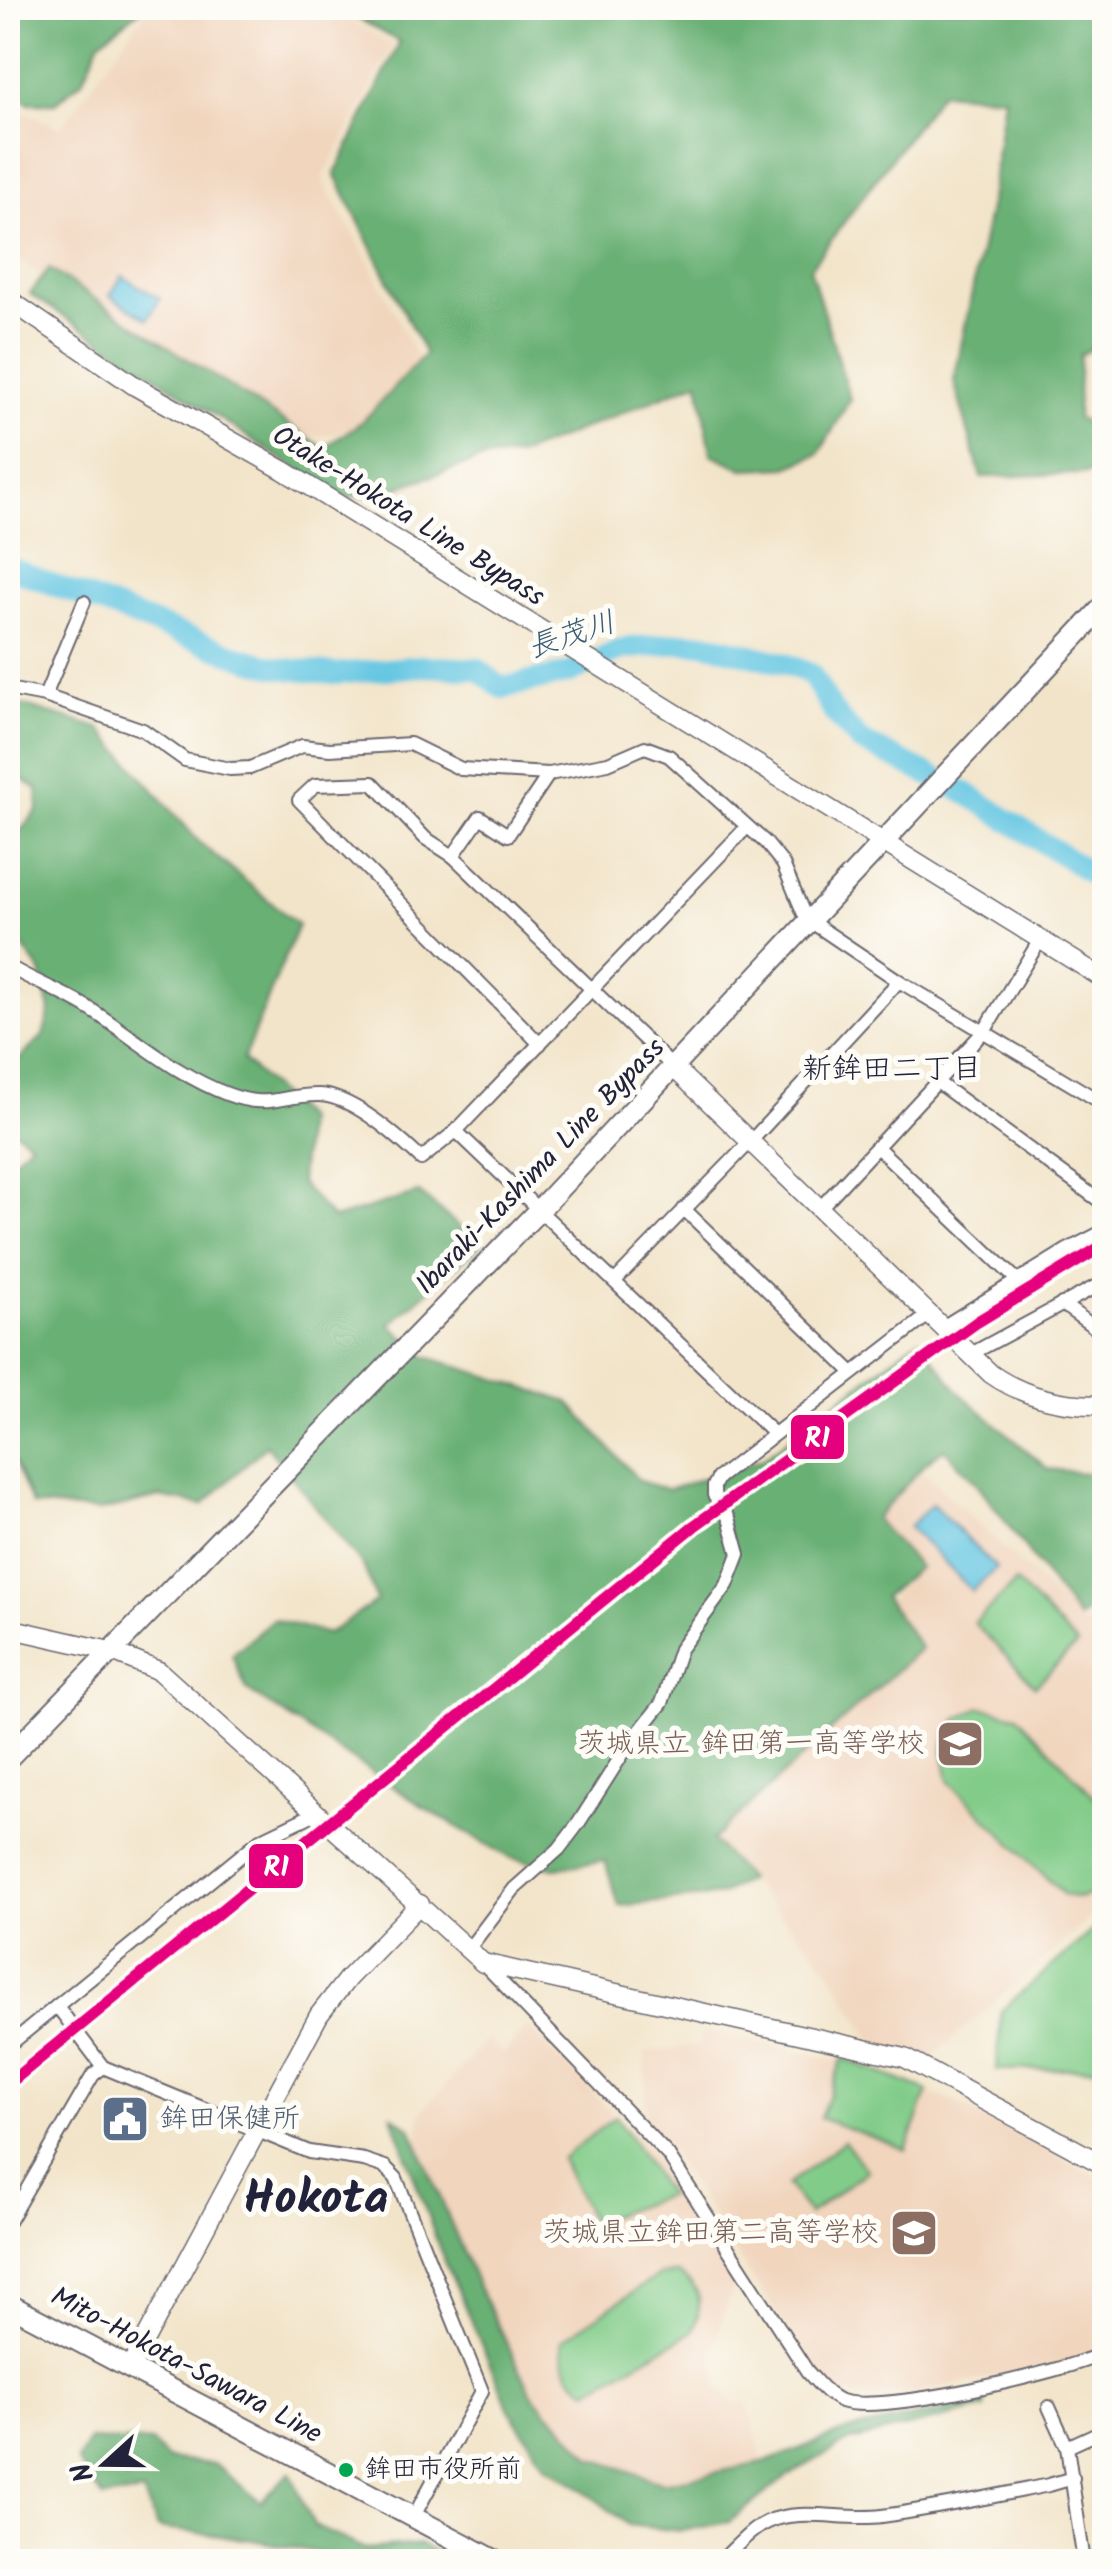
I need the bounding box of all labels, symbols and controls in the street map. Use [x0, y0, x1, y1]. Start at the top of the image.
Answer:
street label: Otake-Hokota Line Bypass [263, 415, 553, 619]
water label: 長茂川 [522, 599, 622, 673]
street label: Ibaraki-Kashima Line Bypass [405, 1028, 677, 1306]
district label: 新鉾田二丁目 [802, 1046, 982, 1094]
line badge: R1 [789, 1413, 846, 1461]
text: R1 [804, 1417, 830, 1462]
school or university icon: 茨城県立 鉾田第一高等学校 [934, 1718, 986, 1770]
place label: 茨城県立 鉾田第一高等学校 [578, 1722, 925, 1767]
line badge: R1 [247, 1842, 305, 1890]
text: R1 [263, 1846, 289, 1891]
public building icon: 鉾田保健所 [99, 2093, 151, 2145]
place label: 鉾田保健所 [160, 2097, 300, 2142]
district label: Hokota [244, 2162, 388, 2238]
school or university icon: 茨城県立鉾田第二高等学校 [888, 2207, 940, 2259]
place label: 茨城県立鉾田第二高等学校 [543, 2211, 879, 2256]
street label: Mito-Hokota-Sawara Line [42, 2275, 330, 2457]
north arrow [55, 2414, 155, 2514]
place label: 鉾田市役所前 [365, 2449, 521, 2491]
text: N [60, 2455, 108, 2488]
marker: 鉾田市役所前 [336, 2460, 356, 2480]

